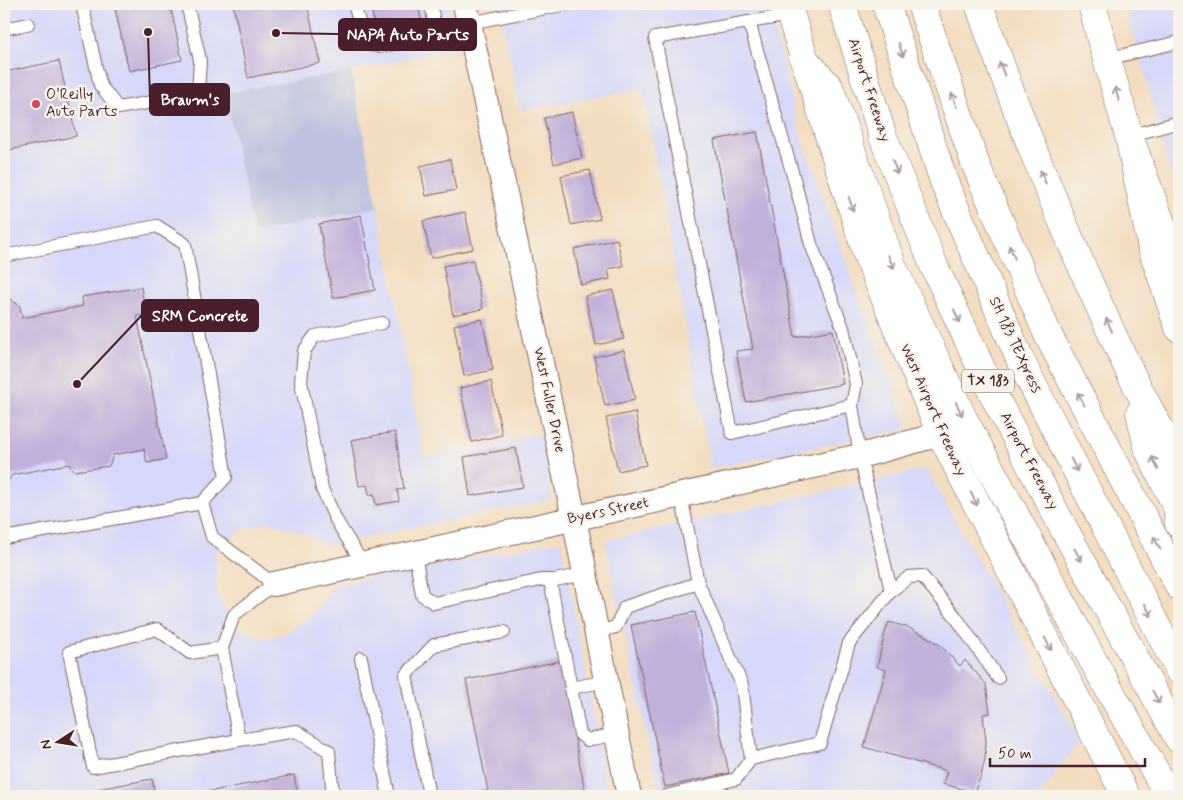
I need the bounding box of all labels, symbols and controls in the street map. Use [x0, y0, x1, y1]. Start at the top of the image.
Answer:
callout: NAPA Auto Parts [339, 19, 476, 50]
text: NAPA Auto Parts [347, 25, 469, 46]
street label: Airport Freeway [843, 36, 895, 145]
one-way arrow [896, 42, 906, 58]
one-way arrow [997, 62, 1006, 78]
callout: Braum's [150, 84, 229, 115]
place label: O'Reilly Auto Parts [46, 85, 118, 122]
one-way arrow [1111, 87, 1121, 103]
text: Braum's [161, 90, 220, 111]
one-way arrow [948, 93, 958, 109]
marker: O'Reilly Auto Parts [30, 98, 42, 110]
one-way arrow [891, 159, 900, 174]
one-way arrow [1038, 169, 1047, 185]
one-way arrow [847, 196, 856, 212]
one-way arrow [1007, 245, 1017, 260]
one-way arrow [887, 254, 896, 269]
street label: SH 183 TEXpress [984, 294, 1046, 397]
callout: SRM Concrete [142, 300, 258, 331]
text: SRM Concrete [152, 306, 248, 327]
one-way arrow [953, 309, 963, 324]
one-way arrow [1103, 318, 1113, 333]
street label: West Airport Freeway [895, 341, 971, 480]
street label: West Fuller Drive [528, 345, 570, 455]
road number: TX 183 [962, 370, 1014, 392]
one-way arrow [1076, 392, 1085, 407]
one-way arrow [955, 401, 964, 416]
street label: Airport Freeway [995, 409, 1063, 514]
one-way arrow [1150, 456, 1159, 471]
one-way arrow [1070, 457, 1079, 472]
one-way arrow [969, 492, 979, 507]
street label: Byers Street [566, 493, 651, 529]
one-way arrow [1152, 535, 1162, 550]
one-way arrow [1074, 547, 1084, 562]
one-way arrow [1143, 602, 1153, 617]
one-way arrow [1044, 636, 1053, 651]
one-way arrow [1152, 690, 1162, 704]
north arrow [32, 718, 82, 768]
scale bar [990, 735, 1146, 767]
text: N [36, 738, 56, 751]
text: 50 m [998, 744, 1032, 764]

